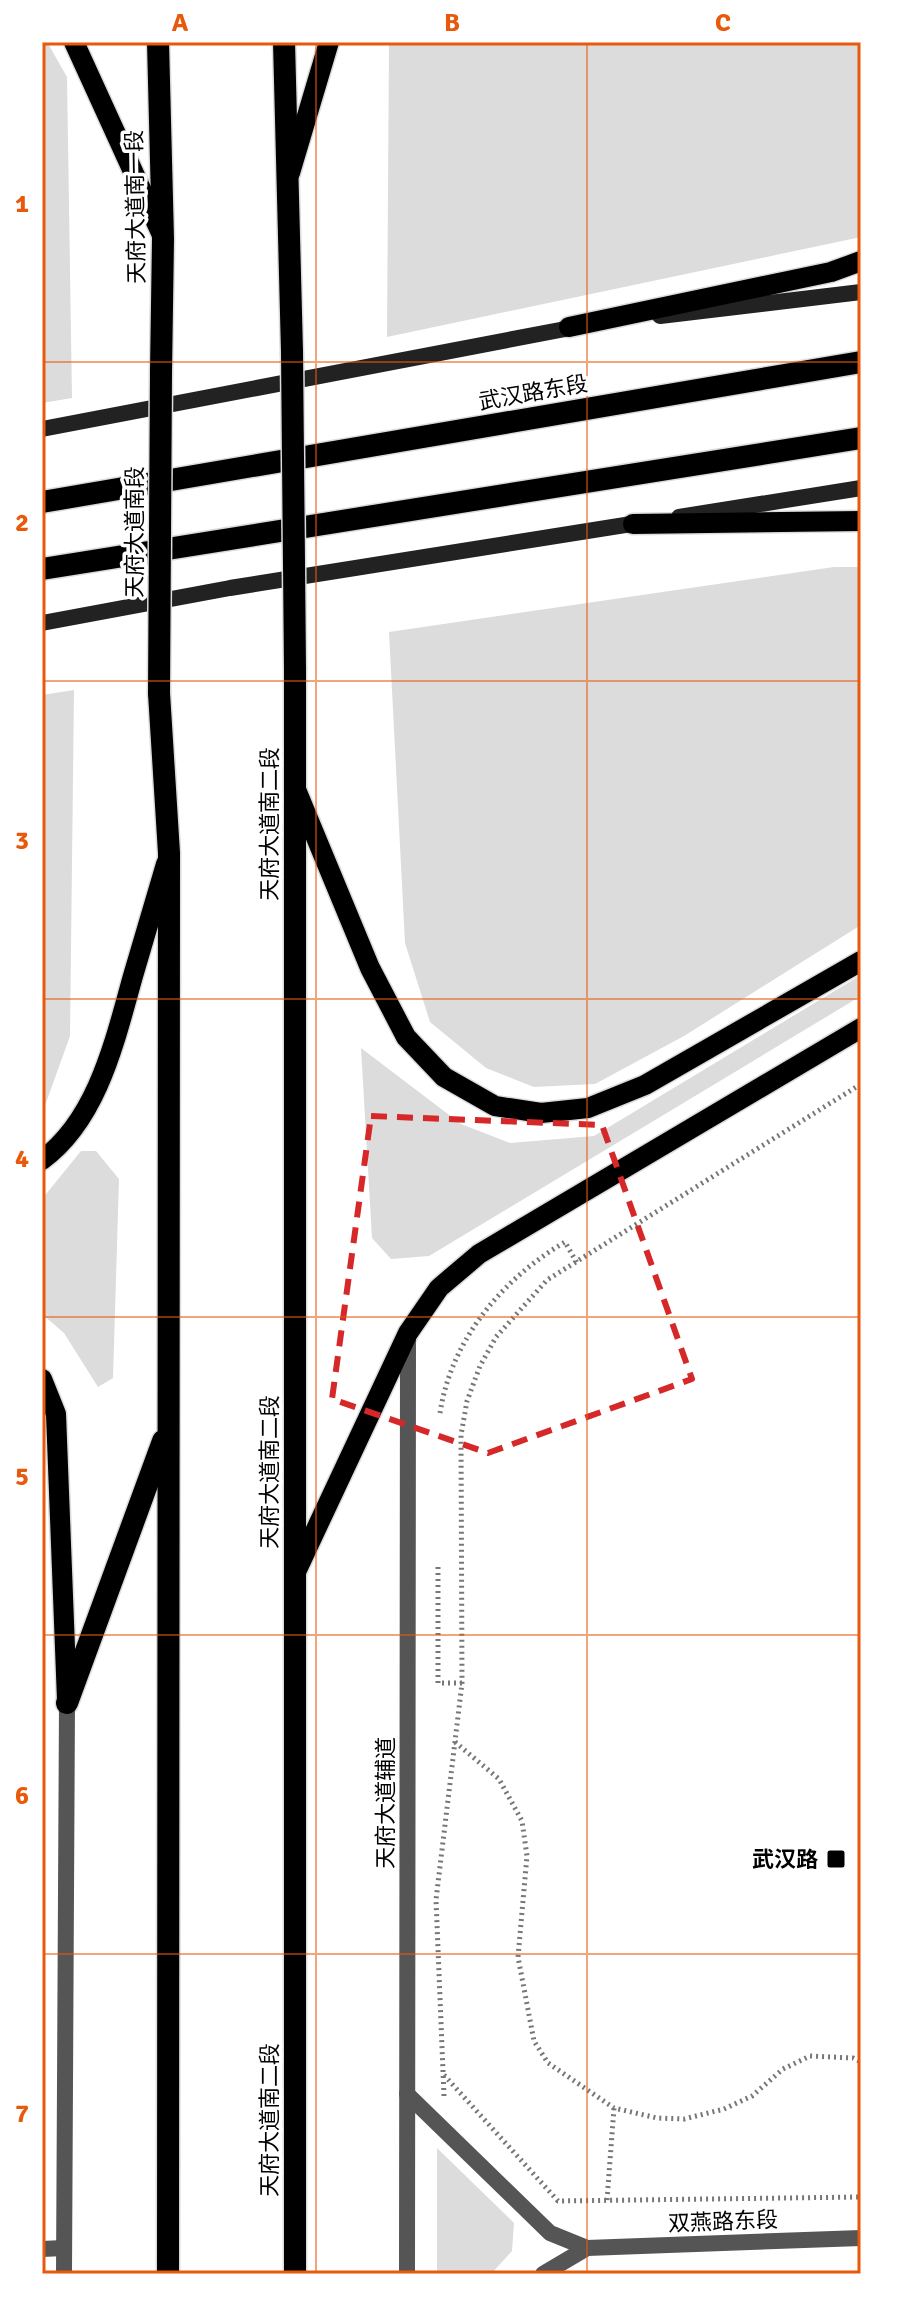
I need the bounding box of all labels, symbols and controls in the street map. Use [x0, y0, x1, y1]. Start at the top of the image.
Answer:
text: A [172, 7, 189, 39]
text: B [444, 7, 460, 39]
text: C [715, 7, 731, 39]
street label: 天府大道南一段 [121, 130, 150, 284]
text: 1 [15, 188, 29, 220]
street label: 武汉路东段 [477, 370, 590, 415]
street label: 天府大道南段 [121, 466, 148, 598]
text: 2 [15, 507, 29, 539]
street label: 天府大道南二段 [256, 747, 283, 901]
text: 3 [15, 825, 29, 857]
text: 4 [15, 1143, 29, 1175]
street label: 天府大道南二段 [256, 1395, 283, 1549]
text: 5 [15, 1461, 29, 1493]
street label: 天府大道辅道 [372, 1737, 399, 1869]
text: 6 [15, 1780, 29, 1812]
place label: 武汉路 [752, 1846, 818, 1873]
marker: 武汉路 [825, 1848, 847, 1870]
street label: 天府大道南二段 [256, 2043, 283, 2197]
text: 7 [15, 2098, 29, 2130]
street label: 双燕路东段 [668, 2206, 778, 2237]

